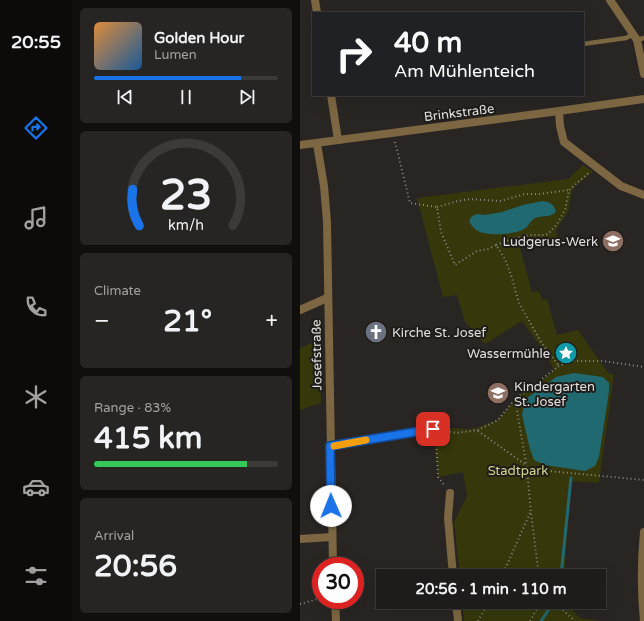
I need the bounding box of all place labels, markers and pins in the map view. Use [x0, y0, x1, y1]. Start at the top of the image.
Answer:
school or university icon: Ludgerus-Werk [600, 228, 626, 254]
place label: Ludgerus-Werk [502, 234, 598, 250]
church icon: Kirche St. Josef [363, 319, 389, 345]
place label: Kirche St. Josef [392, 325, 486, 341]
place icon: Wassermühle [553, 340, 579, 366]
place label: Wassermühle [467, 346, 550, 362]
place label: Kindergarten St. Josef [514, 379, 595, 410]
school or university icon: Kindergarten St. Josef [485, 380, 511, 406]
pin [416, 412, 450, 446]

